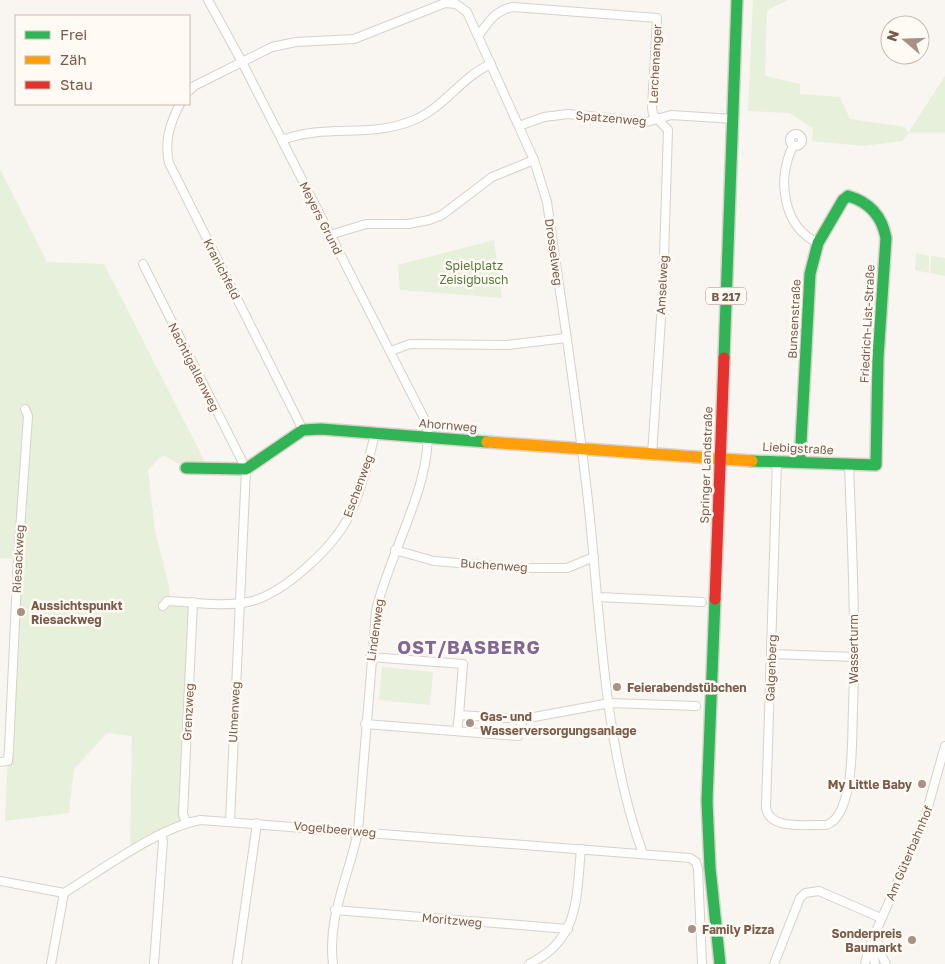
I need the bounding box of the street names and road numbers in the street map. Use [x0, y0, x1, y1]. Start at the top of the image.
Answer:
street label: Lerchenanger [645, 24, 665, 104]
street label: Spatzenweg [575, 107, 647, 129]
street label: Meyers Grund [296, 179, 346, 257]
street label: Drosselweg [542, 218, 566, 286]
street label: Kranichfeld [200, 236, 244, 302]
street label: Amselweg [653, 255, 671, 315]
street label: Friedrich-List-Straße [856, 264, 878, 384]
street label: Bunsenstraße [784, 279, 804, 359]
road number: B 217 [706, 288, 746, 304]
street label: Nachtigallenweg [165, 320, 223, 414]
street label: Springer Landstraße [696, 406, 716, 524]
street label: Ahornweg [418, 415, 478, 435]
street label: Liebigstraße [762, 439, 834, 457]
street label: Eschenweg [340, 453, 376, 519]
street label: Riesackweg [9, 524, 27, 594]
street label: Buchenweg [460, 555, 528, 575]
street label: Lindenweg [363, 598, 387, 662]
street label: Wasserturm [846, 614, 861, 684]
street label: Galgenberg [762, 634, 780, 702]
street label: Ulmenweg [225, 681, 243, 743]
street label: Grenzweg [179, 683, 197, 741]
street label: Am Güterbahnhof [882, 803, 936, 903]
street label: Vogelbeerweg [293, 818, 377, 840]
street label: Moritzweg [421, 910, 483, 930]

